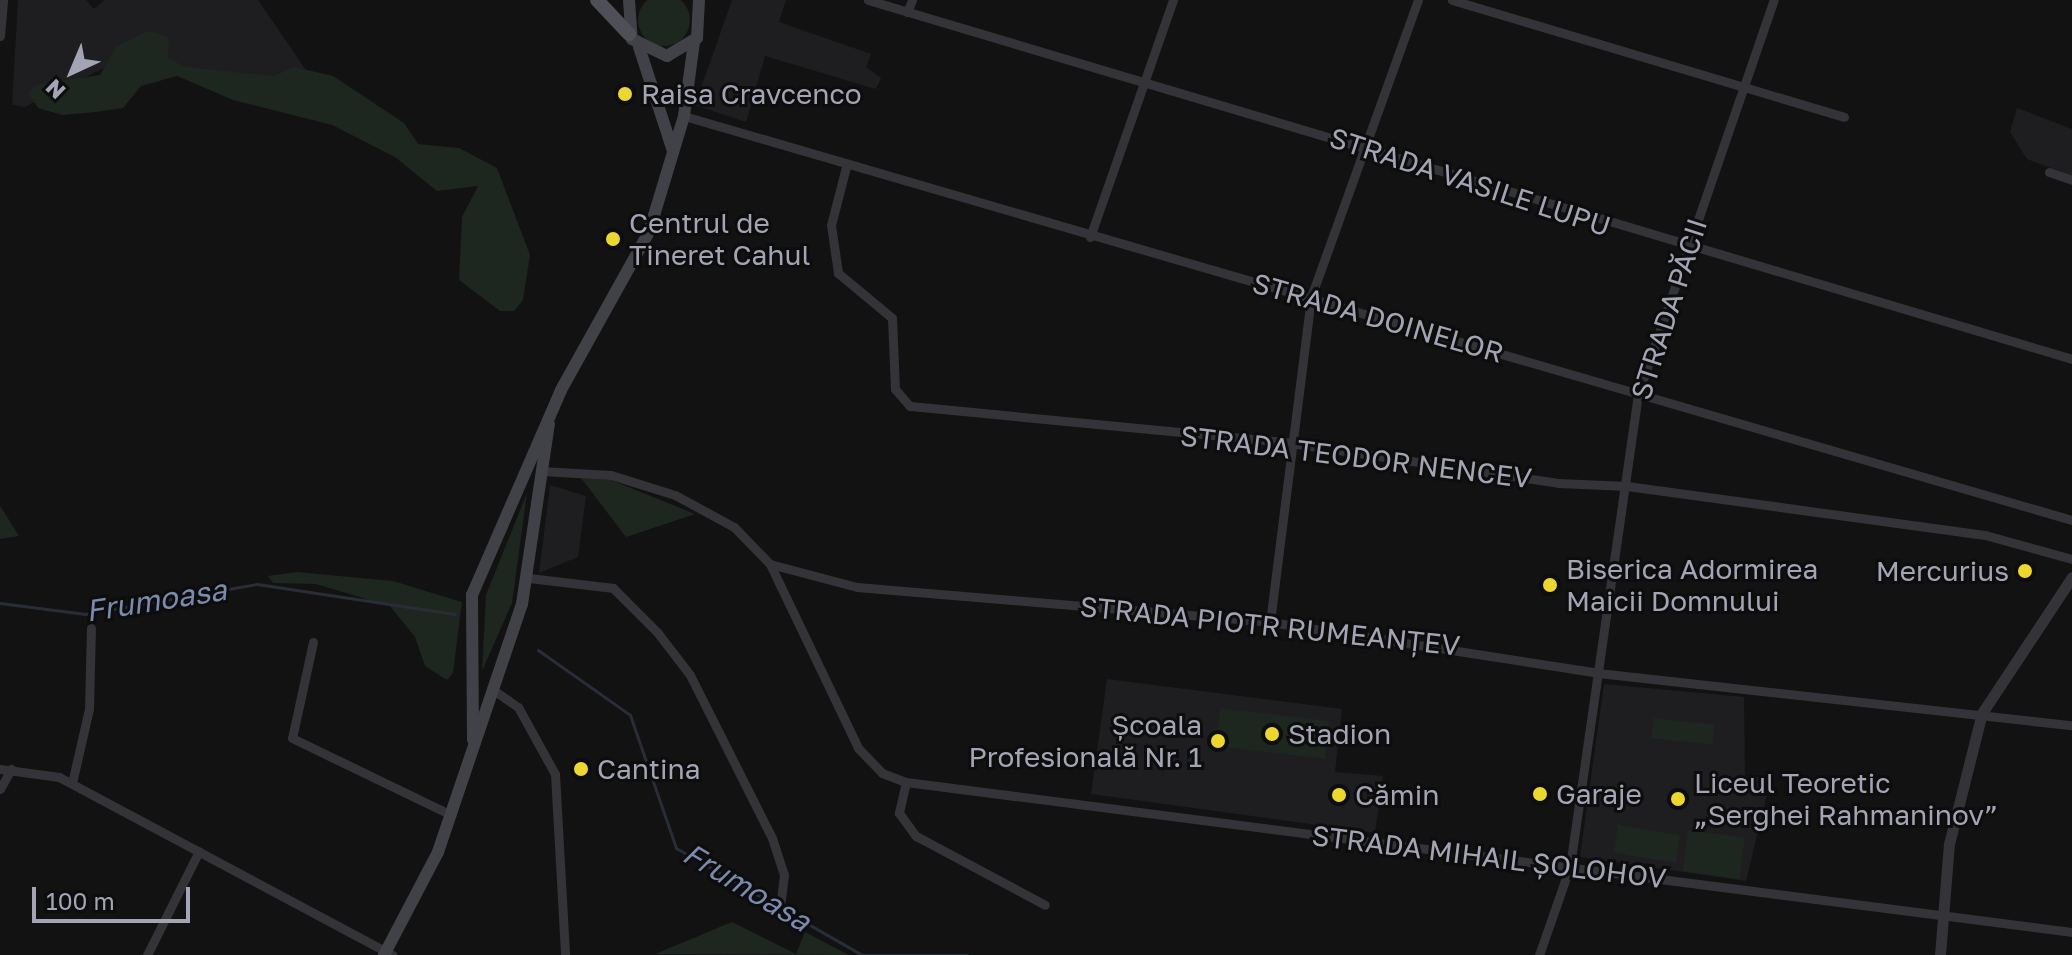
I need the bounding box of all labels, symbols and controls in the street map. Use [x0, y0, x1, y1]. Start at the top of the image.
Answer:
north arrow [32, 32, 112, 112]
text: N [40, 74, 70, 105]
place label: Raisa Cravcenco [641, 77, 862, 111]
marker: Raisa Cravcenco [616, 85, 634, 103]
street label: STRADA VASILE LUPU [1325, 121, 1615, 243]
place label: Centrul de Tineret Cahul [629, 206, 810, 272]
street label: STRADA PĂCII [1624, 214, 1714, 404]
marker: Centrul de Tineret Cahul [604, 230, 622, 248]
street label: STRADA DOINELOR [1249, 266, 1507, 370]
street label: STRADA TEODOR NENCEV [1178, 419, 1534, 495]
place label: Biserica Adormirea Maicii Domnului [1566, 552, 1818, 618]
place label: Mercurius [1876, 554, 2009, 588]
marker: Mercurius [2016, 562, 2034, 580]
water label: Frumoasa [83, 571, 229, 629]
marker: Biserica Adormirea Maicii Domnului [1541, 576, 1559, 594]
street label: STRADA PIOTR RUMEANȚEV [1078, 589, 1462, 663]
place label: Școala Profesională Nr. 1 [969, 708, 1202, 774]
place label: Stadion [1288, 717, 1391, 751]
marker: Stadion [1263, 725, 1281, 743]
marker: Școala Profesională Nr. 1 [1209, 732, 1227, 750]
place label: Cantina [597, 752, 701, 786]
marker: Cantina [572, 760, 590, 778]
place label: Liceul Teoretic „Serghei Rahmaninov” [1694, 766, 1998, 832]
place label: Garaje [1556, 777, 1642, 811]
place label: Cămin [1355, 778, 1439, 812]
marker: Garaje [1531, 785, 1549, 803]
marker: Cămin [1330, 786, 1348, 804]
marker: Liceul Teoretic „Serghei Rahmaninov” [1669, 790, 1687, 808]
street label: STRADA MIHAIL ȘOLOHOV [1310, 819, 1668, 895]
water label: Frumoasa [677, 835, 817, 939]
scale bar [36, 871, 194, 921]
text: 100 m [46, 886, 115, 915]

